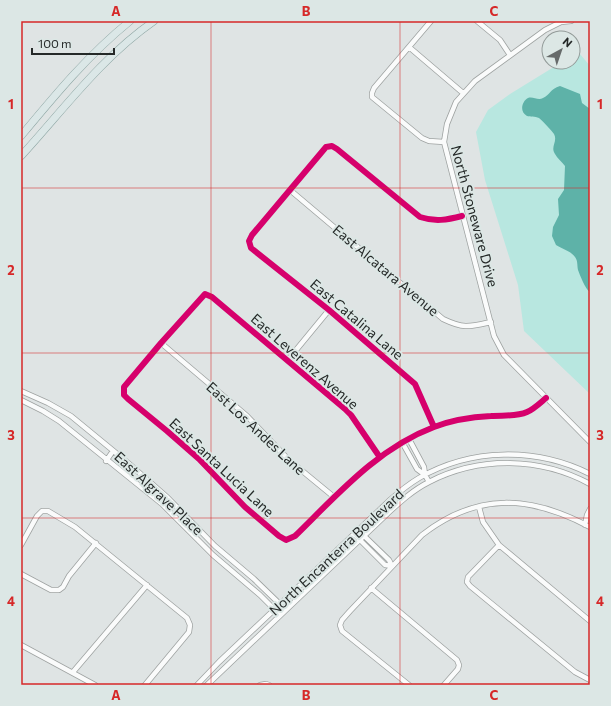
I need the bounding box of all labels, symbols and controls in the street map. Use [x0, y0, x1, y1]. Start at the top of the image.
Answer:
text: A [111, 3, 121, 19]
text: B [302, 3, 311, 19]
text: C [490, 3, 499, 19]
scale bar [32, 30, 114, 56]
north arrow [541, 30, 581, 70]
text: N [560, 34, 575, 50]
text: 100 m [38, 36, 72, 50]
text: 1 [8, 96, 14, 112]
text: 1 [597, 96, 603, 112]
street label: North Stoneware Drive [448, 143, 502, 289]
street label: East Alcatara Avenue [330, 221, 442, 319]
text: 2 [7, 262, 15, 278]
text: 2 [596, 262, 604, 278]
street label: East Catalina Lane [307, 275, 407, 363]
street label: East Leverenz Avenue [248, 310, 362, 412]
street label: East Los Andes Lane [203, 378, 309, 478]
street label: East Santa Lucia Lane [166, 414, 278, 520]
text: 3 [7, 427, 15, 443]
text: 3 [596, 427, 604, 443]
street label: East Algrave Place [111, 448, 207, 538]
street label: North Encanterra Boulevard [265, 485, 407, 619]
text: 4 [7, 593, 15, 609]
text: 4 [596, 593, 604, 609]
text: A [111, 687, 121, 703]
text: B [302, 687, 311, 703]
text: C [490, 687, 499, 703]

